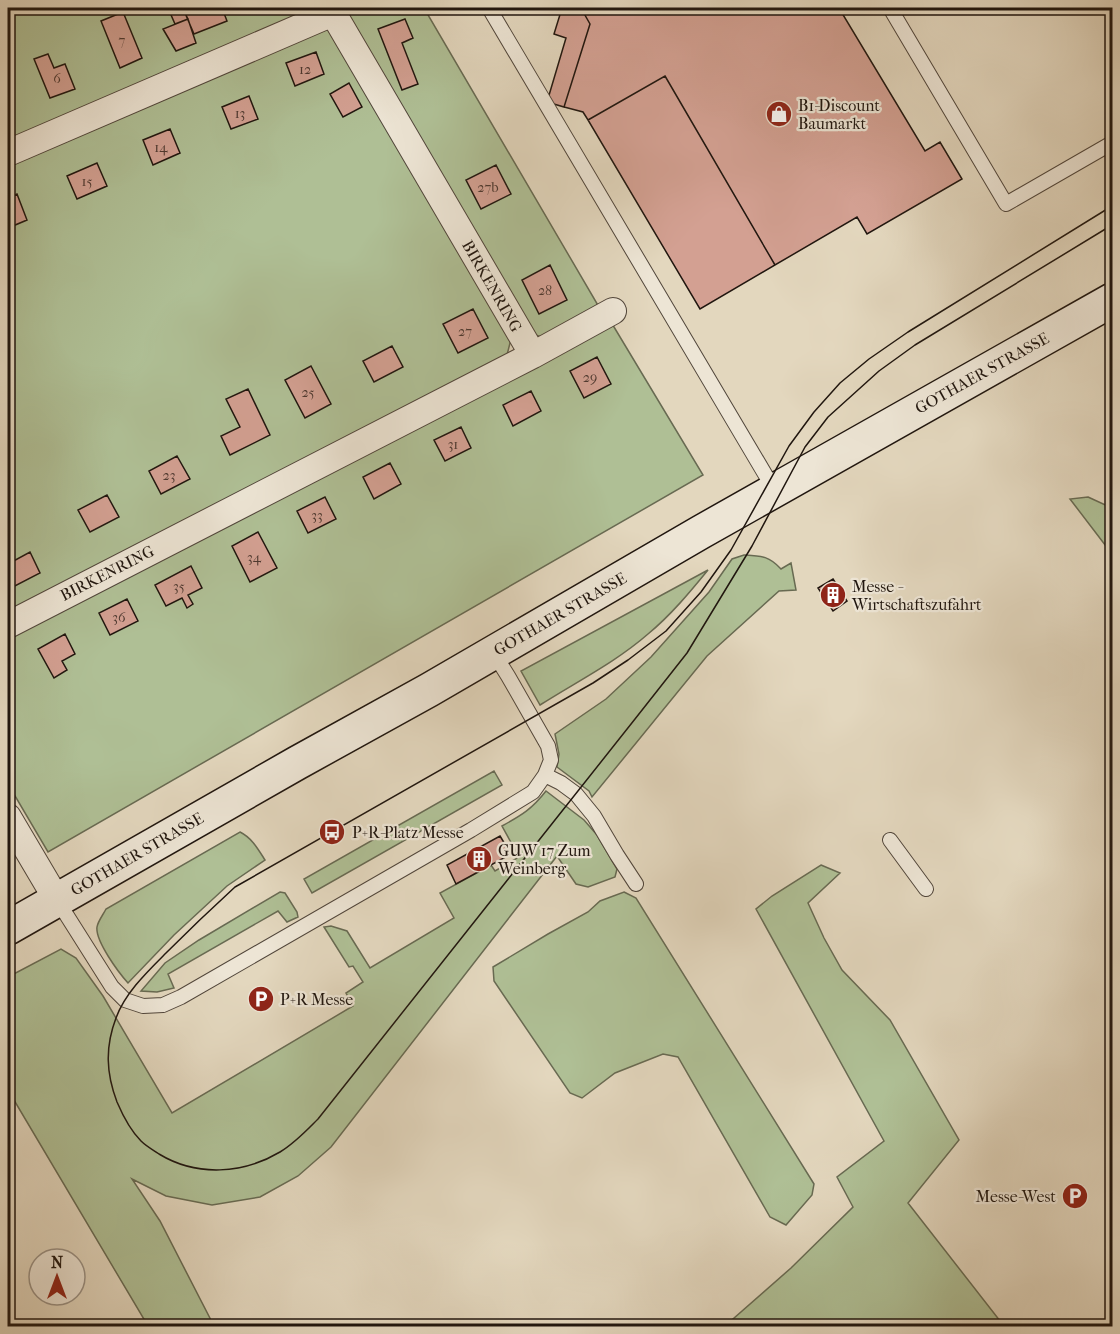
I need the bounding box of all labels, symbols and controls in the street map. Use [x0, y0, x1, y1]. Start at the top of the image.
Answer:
house number: 7 [119, 32, 126, 49]
house number: 12 [299, 61, 311, 78]
house number: 6 [53, 70, 61, 87]
place label: B1-Discount Baumarkt [798, 96, 880, 133]
shop icon: B1-Discount Baumarkt [764, 99, 794, 129]
house number: 13 [235, 105, 245, 122]
house number: 14 [154, 139, 168, 156]
house number: 15 [82, 173, 93, 190]
house number: 27b [477, 179, 499, 196]
street label: BIRKENRING [458, 237, 526, 335]
house number: 28 [538, 282, 552, 299]
house number: 27 [458, 323, 472, 340]
street label: GOTHAER STRASSE [912, 328, 1052, 418]
house number: 29 [583, 369, 597, 386]
house number: 25 [301, 384, 315, 401]
house number: 31 [448, 436, 458, 453]
house number: 23 [163, 467, 175, 484]
house number: 33 [311, 507, 323, 524]
street label: BIRKENRING [57, 541, 157, 605]
house number: 34 [247, 549, 262, 566]
street label: GOTHAER STRASSE [490, 568, 630, 660]
place label: Messe - Wirtschaftszufahrt [851, 577, 982, 614]
house number: 35 [173, 578, 185, 595]
building icon: Messe - Wirtschaftszufahrt [818, 580, 848, 610]
house number: 36 [112, 609, 126, 626]
street label: GOTHAER STRASSE [67, 808, 207, 900]
bus stop icon: P+R-Platz Messe [317, 817, 347, 847]
place label: P+R-Platz Messe [352, 823, 464, 842]
place label: GUW 17 Zum Weinberg [497, 841, 591, 878]
building icon: GUW 17 Zum Weinberg [464, 844, 494, 874]
parking icon: P+R Messe [246, 984, 276, 1014]
place label: P+R Messe [280, 990, 353, 1009]
parking icon: Messe-West [1060, 1181, 1090, 1211]
place label: Messe-West [976, 1187, 1056, 1206]
north arrow [27, 1247, 87, 1307]
text: N [51, 1253, 64, 1272]

